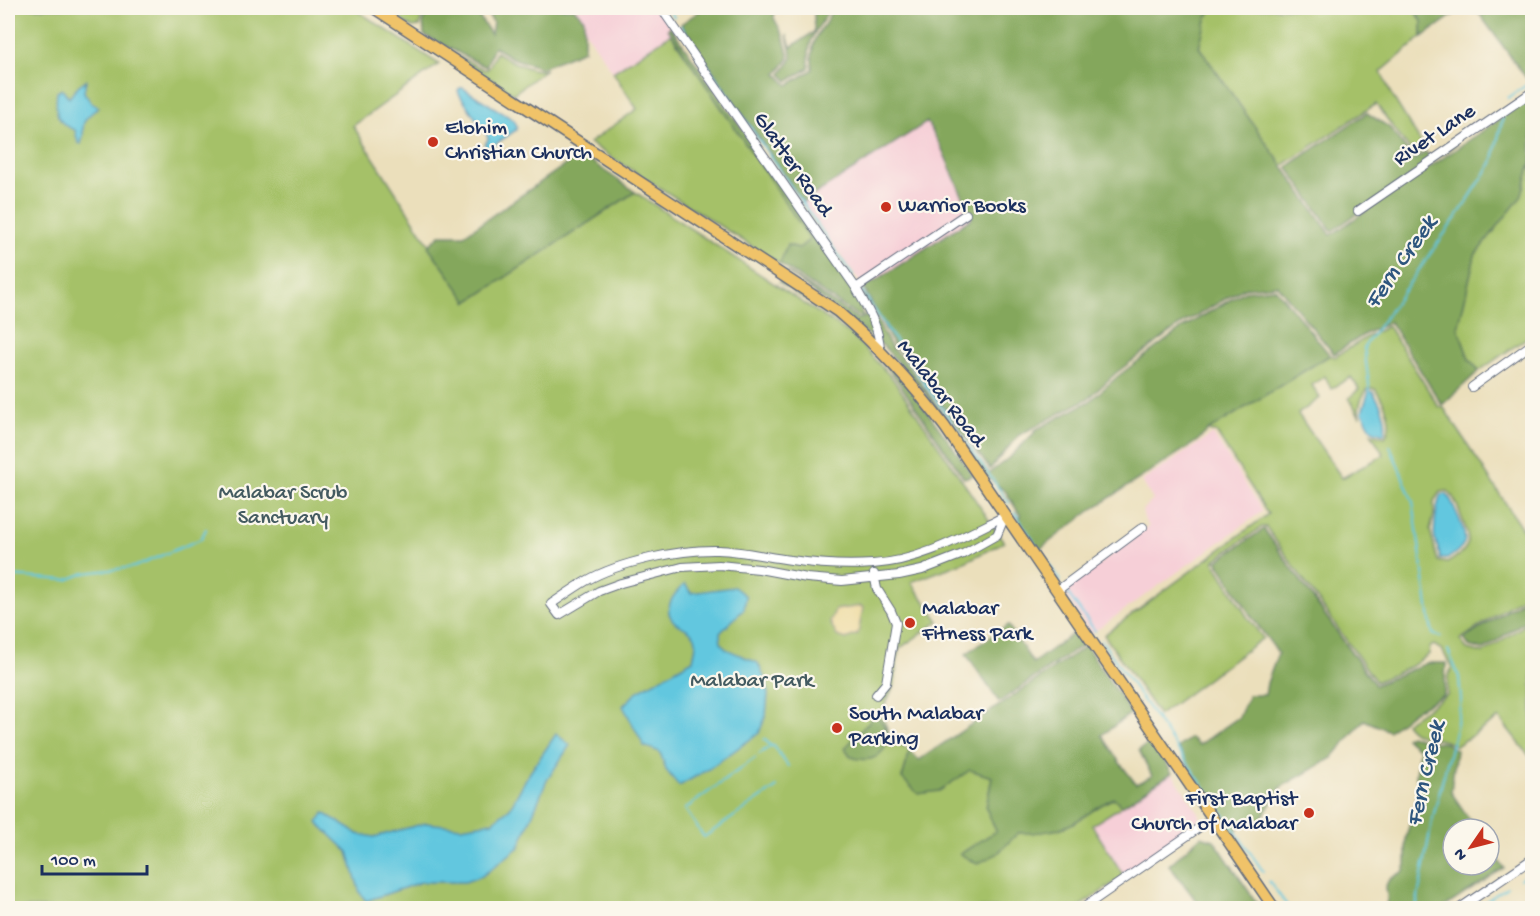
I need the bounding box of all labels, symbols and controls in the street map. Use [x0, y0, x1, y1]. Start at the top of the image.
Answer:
street label: Rivet Lane [1389, 99, 1482, 173]
street label: Glatter Road [747, 108, 839, 224]
place label: Elohim Christian Church [445, 116, 592, 167]
marker: Elohim Christian Church [426, 135, 440, 149]
place label: Warrior Books [898, 194, 1027, 220]
marker: Warrior Books [879, 200, 893, 214]
water label: Fern Creek [1359, 209, 1446, 315]
street label: Malabar Road [890, 335, 991, 455]
park label: Malabar Scrub Sanctuary [219, 481, 348, 532]
place label: Malabar Fitness Park [921, 597, 1034, 648]
marker: Malabar Fitness Park [903, 616, 917, 630]
park label: Malabar Park [690, 669, 816, 695]
place label: South Malabar Parking [848, 702, 985, 753]
water label: Fern Creek [1401, 716, 1454, 830]
marker: South Malabar Parking [830, 721, 844, 735]
place label: First Baptist Church of Malabar [1131, 787, 1299, 838]
marker: First Baptist Church of Malabar [1302, 806, 1316, 820]
north arrow [1441, 817, 1501, 877]
scale bar [42, 838, 147, 876]
text: N [1450, 843, 1472, 863]
text: 100 m [50, 851, 96, 872]

